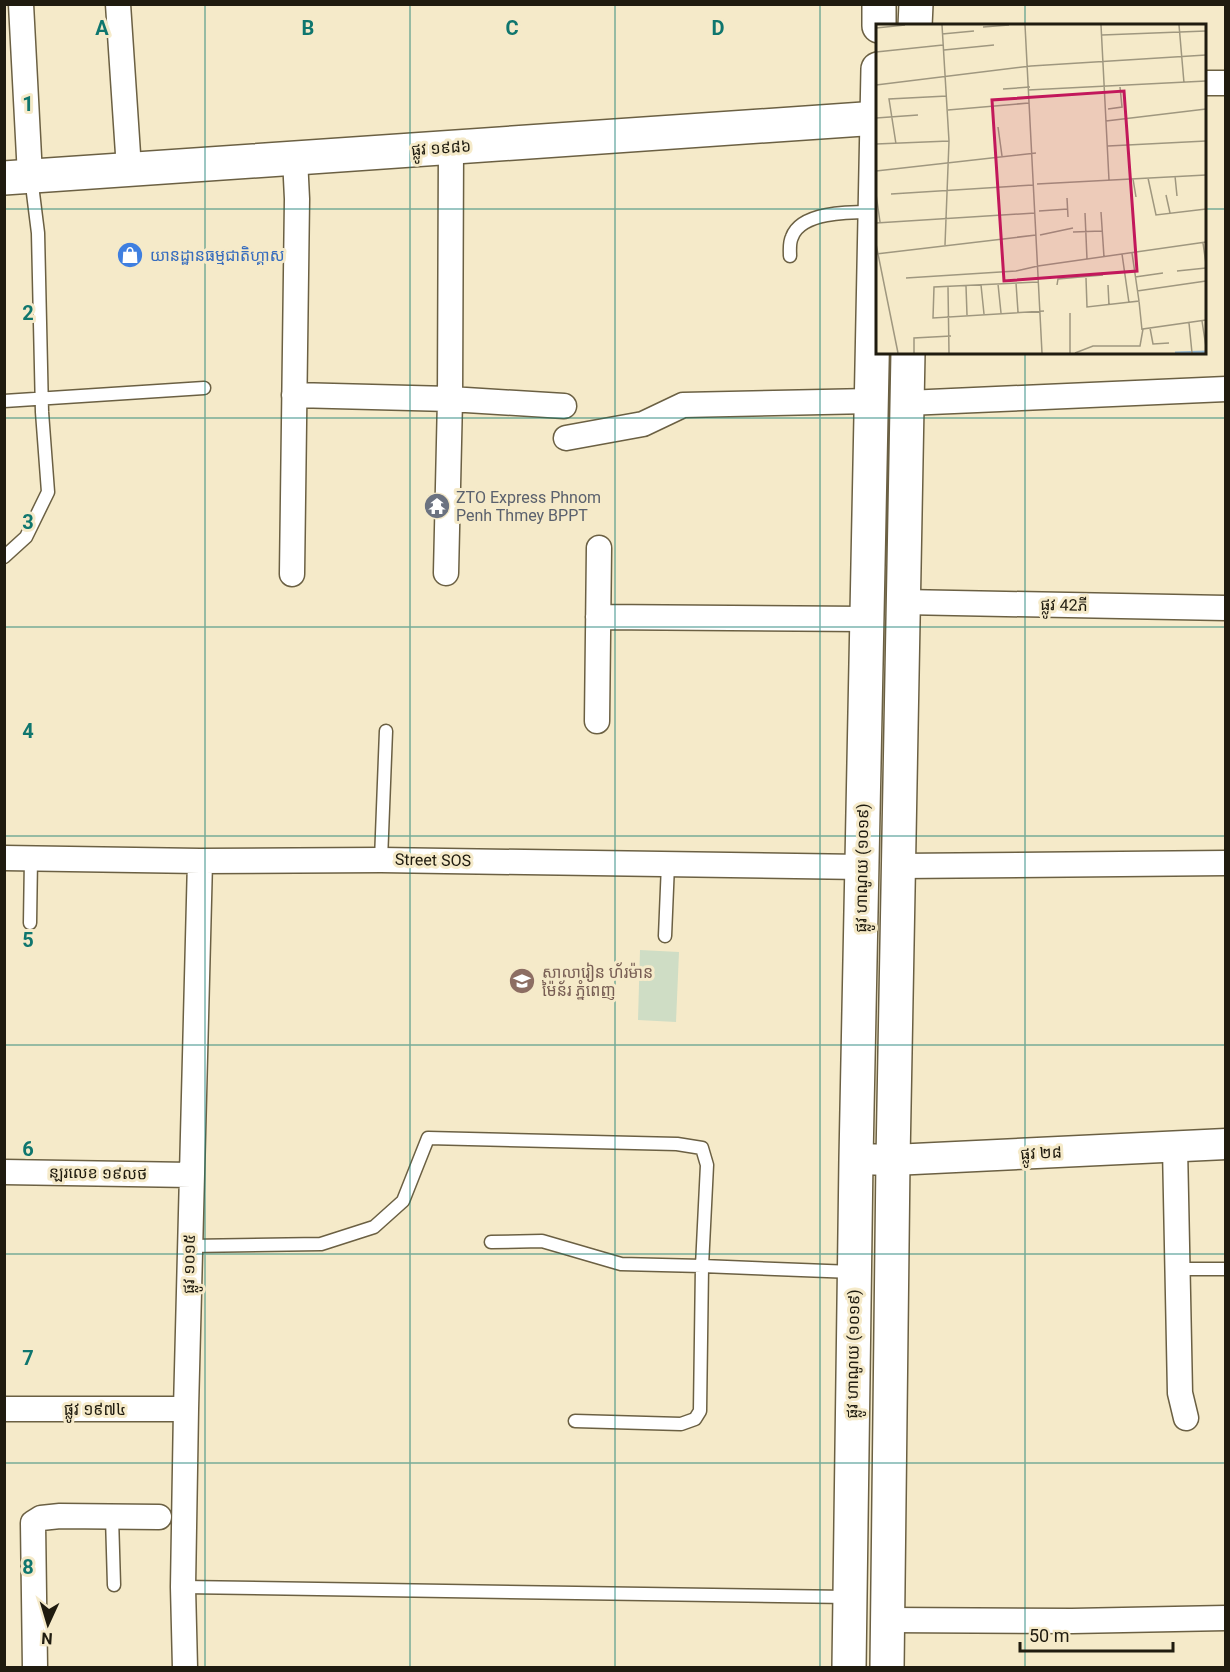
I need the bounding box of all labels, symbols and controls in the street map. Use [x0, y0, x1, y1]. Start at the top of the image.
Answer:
text: A [95, 16, 109, 40]
text: B [302, 16, 314, 40]
text: C [505, 16, 519, 40]
text: D [712, 16, 725, 40]
inset map [876, 24, 1206, 354]
text: 1 [22, 92, 34, 116]
street label: ផ្លូវ ១៩៨៦ [410, 136, 472, 164]
shop icon: យានដ្ឋានធម្មជាតិហ្គាស [115, 240, 145, 270]
place label: យានដ្ឋានធម្មជាតិហ្គាស [150, 246, 285, 265]
text: 2 [22, 301, 34, 325]
place label: ZTO Express Phnom Penh Thmey BPPT [456, 488, 601, 525]
temple icon: ZTO Express Phnom Penh Thmey BPPT [422, 491, 452, 521]
text: 3 [22, 510, 34, 534]
street label: ផ្លូវ 42ភី [1040, 595, 1088, 620]
text: 4 [22, 719, 34, 743]
street label: ផ្លូវ ហាណូយ (១០១៩) [851, 803, 877, 933]
street label: Street SOS [395, 850, 471, 870]
text: 5 [22, 928, 34, 952]
place label: សាលារៀន ហ័រម៉ាន ម៉ៃន័រ ភ្នំពេញ [542, 962, 653, 1000]
school or university icon: សាលារៀន ហ័រម៉ាន ម៉ៃន័រ ភ្នំពេញ [507, 966, 537, 996]
text: 6 [22, 1137, 34, 1161]
street label: ផ្លូវ ២៨ [1020, 1142, 1062, 1168]
street label: ន្ឡរលេខ ១៩លថ [49, 1163, 147, 1183]
street label: ផ្លូវ ១០១៥ [179, 1234, 204, 1294]
street label: ផ្លូវ ហាណូយ (១០១៩) [842, 1289, 868, 1419]
text: 7 [22, 1346, 34, 1370]
street label: ផ្លូវ ១៩៧៤ [64, 1400, 126, 1423]
text: 8 [22, 1555, 34, 1579]
north arrow [18, 1594, 78, 1654]
scale bar [1020, 1615, 1173, 1653]
text: 50 m [1029, 1625, 1069, 1646]
text: N [41, 1629, 53, 1648]

